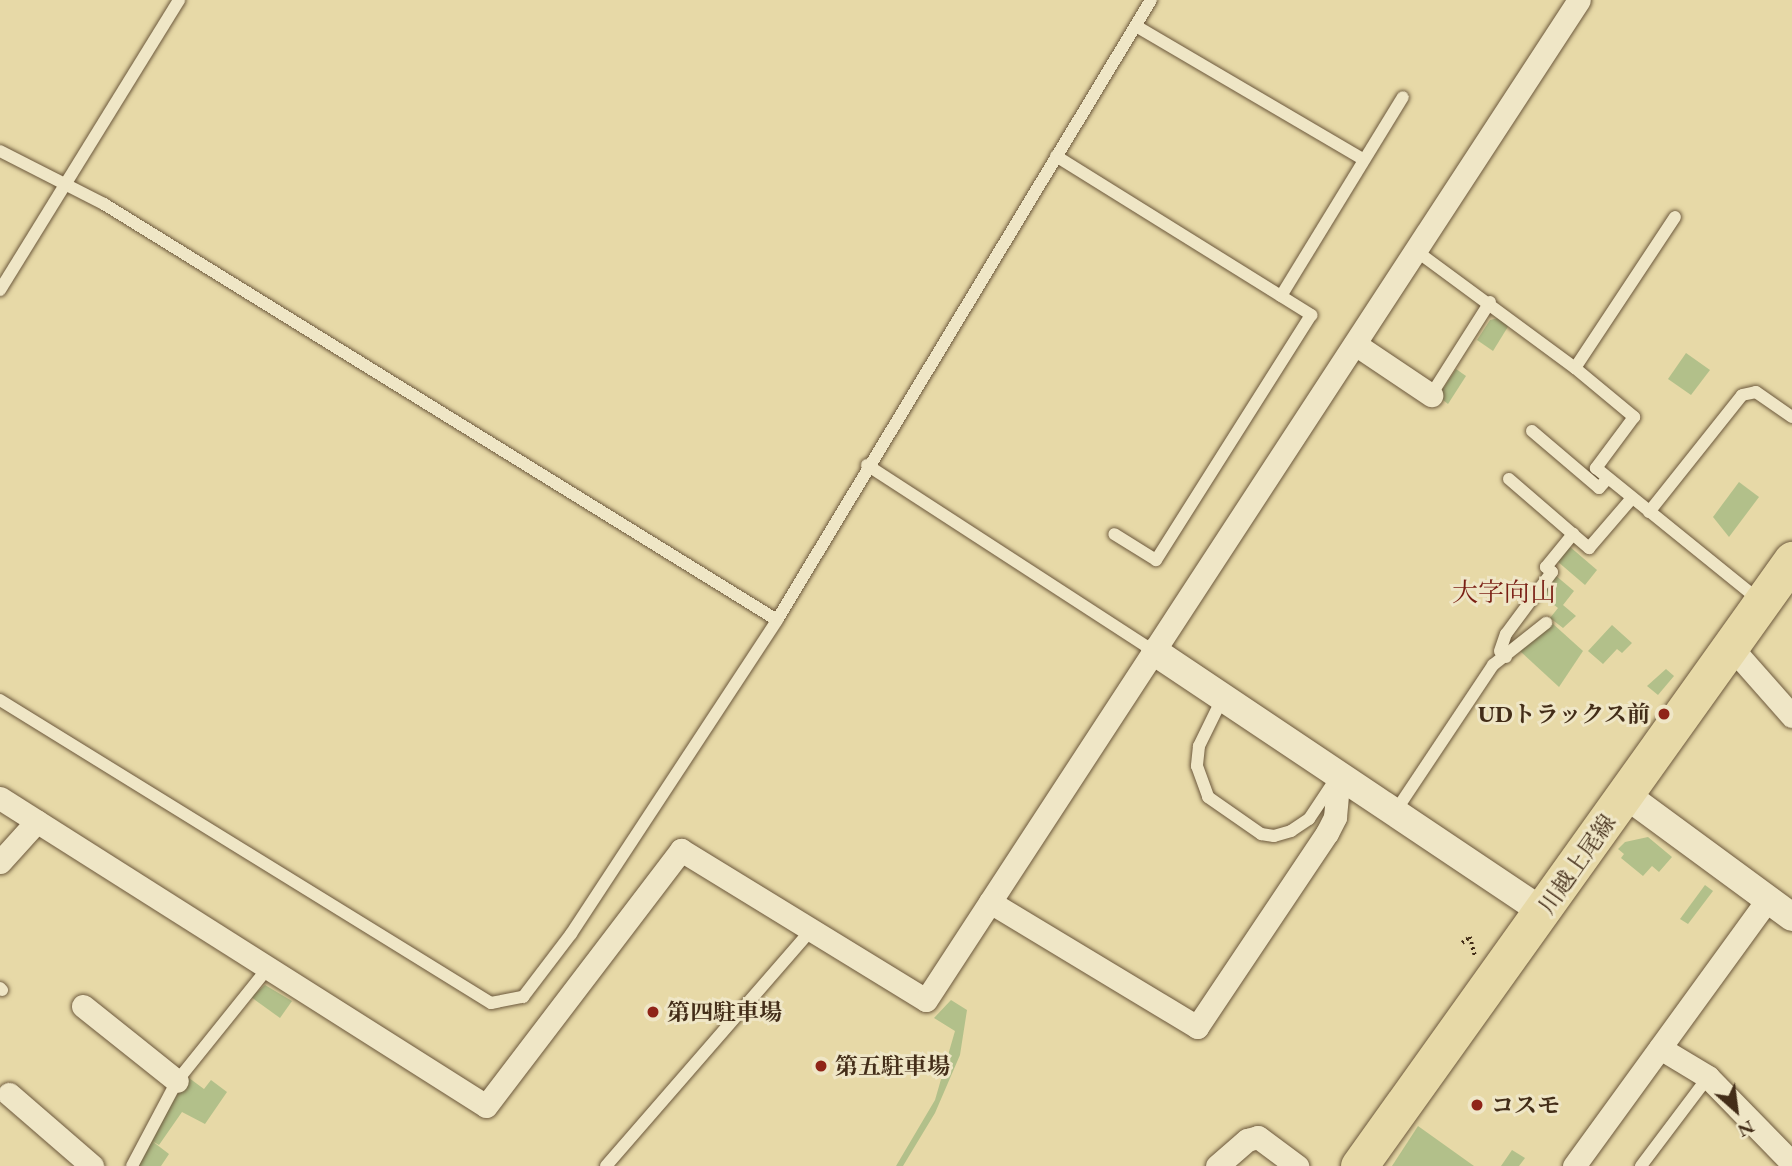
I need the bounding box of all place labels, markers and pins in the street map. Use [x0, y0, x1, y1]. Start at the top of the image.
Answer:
place label: UDトラックス前 [1477, 700, 1650, 728]
marker: UDトラックス前 [1656, 706, 1672, 722]
place label: 第四駐車場 [667, 998, 782, 1026]
marker: 第四駐車場 [645, 1004, 661, 1020]
place label: 第五駐車場 [835, 1052, 950, 1080]
marker: 第五駐車場 [813, 1058, 829, 1074]
place label: コスモ [1491, 1091, 1560, 1119]
marker: コスモ [1469, 1097, 1485, 1113]

